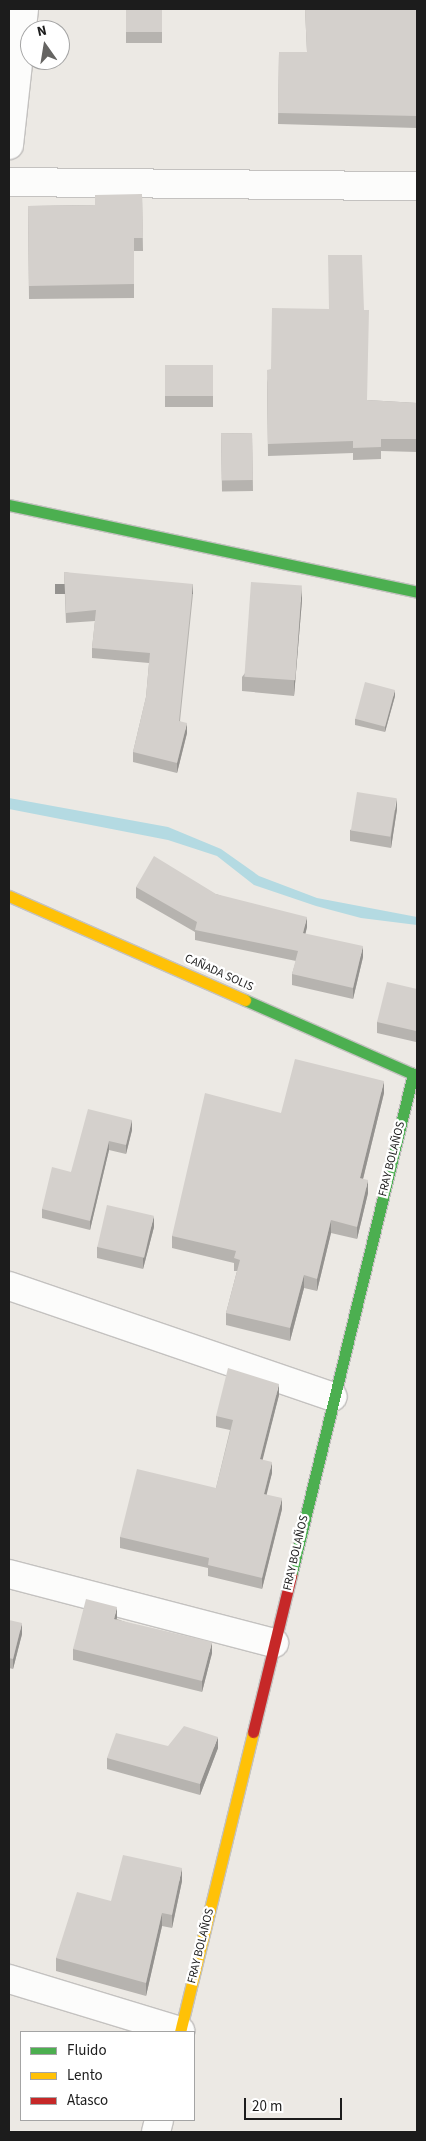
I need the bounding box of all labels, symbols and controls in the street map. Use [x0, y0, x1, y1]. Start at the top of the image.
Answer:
north arrow [20, 20, 70, 70]
text: N [35, 21, 49, 42]
street label: CAÑADA SOLIS [182, 951, 256, 995]
street label: FRAY BOLAÑOS [376, 1120, 408, 1198]
street label: FRAY BOLAÑOS [280, 1514, 312, 1592]
street label: FRAY BOLAÑOS [185, 1907, 217, 1985]
legend [20, 2031, 195, 2121]
text: Fluido [67, 2040, 107, 2061]
text: Lento [67, 2065, 103, 2086]
scale bar [246, 2088, 344, 2120]
text: Atasco [67, 2090, 108, 2111]
text: 20 m [252, 2096, 282, 2117]

